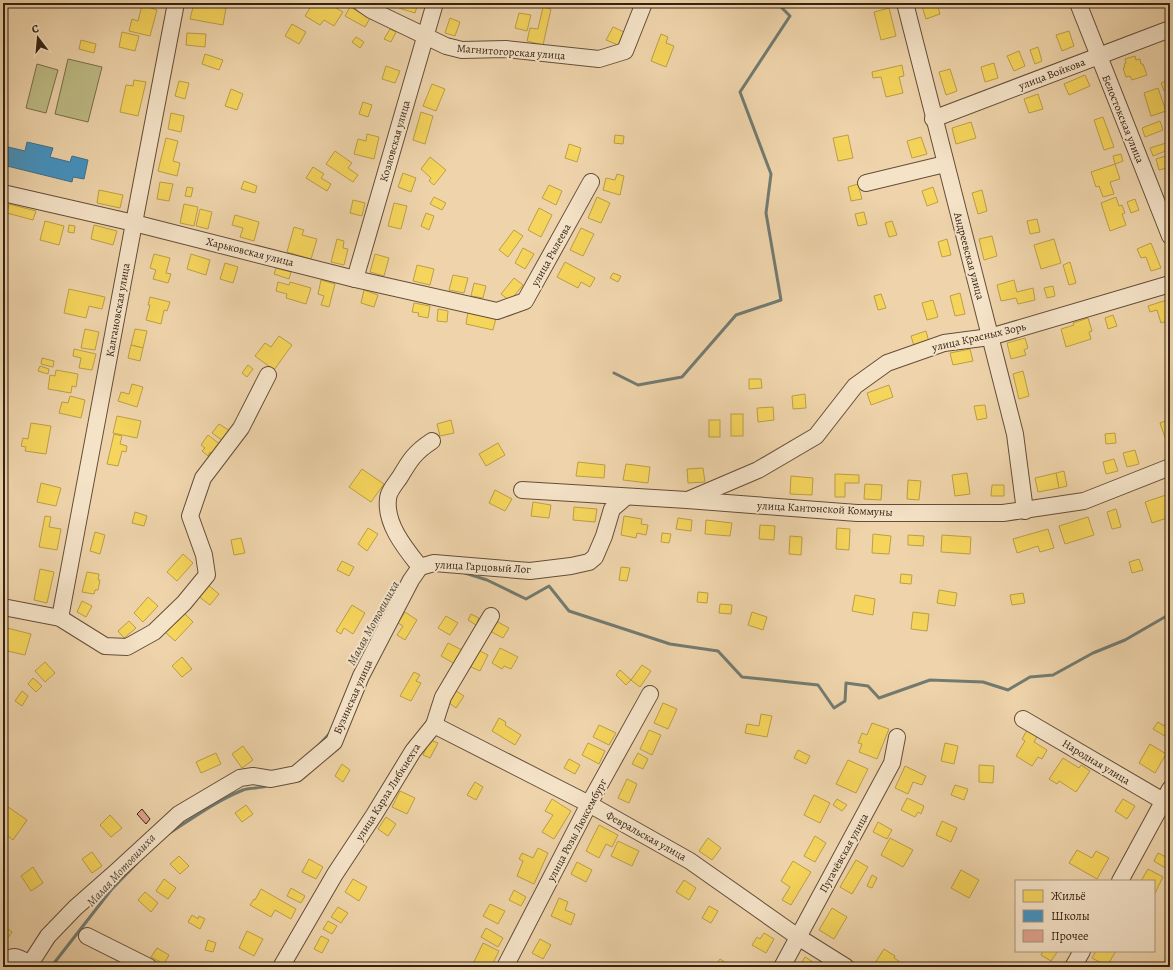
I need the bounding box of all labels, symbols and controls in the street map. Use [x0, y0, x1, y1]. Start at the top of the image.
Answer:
north arrow [18, 18, 58, 58]
text: С [30, 21, 41, 37]
street label: Магнитогорская улица [456, 41, 567, 63]
street label: улица Войкова [1016, 54, 1088, 94]
street label: Белостокская улица [1098, 73, 1148, 166]
street label: Козловская улица [376, 98, 414, 184]
street label: Андреевская улица [950, 210, 988, 302]
street label: улица Рылеева [527, 220, 575, 290]
street label: Харьковская улица [205, 234, 296, 270]
street label: Калгановская улица [102, 261, 134, 358]
street label: улица Красных Зорь [930, 319, 1028, 355]
street label: улица Кантонской Коммуны [756, 498, 893, 520]
street label: улица Гарцовый Лог [434, 557, 532, 577]
water label: Малая Мотовилиха [343, 578, 403, 668]
street label: Бузинская улица [330, 657, 376, 737]
street label: Народная улица [1059, 736, 1134, 789]
street label: улица Карла Либкнехта [351, 740, 425, 844]
street label: улица Розы Люксембург [543, 776, 611, 885]
street label: Февральская улица [603, 808, 690, 865]
street label: Пугачёвская улица [816, 810, 872, 895]
water label: Малая Мотовилиха [83, 830, 159, 910]
legend [1015, 880, 1155, 952]
text: Жильё [1051, 888, 1086, 904]
text: Школы [1051, 908, 1090, 924]
text: Прочее [1051, 928, 1089, 944]

